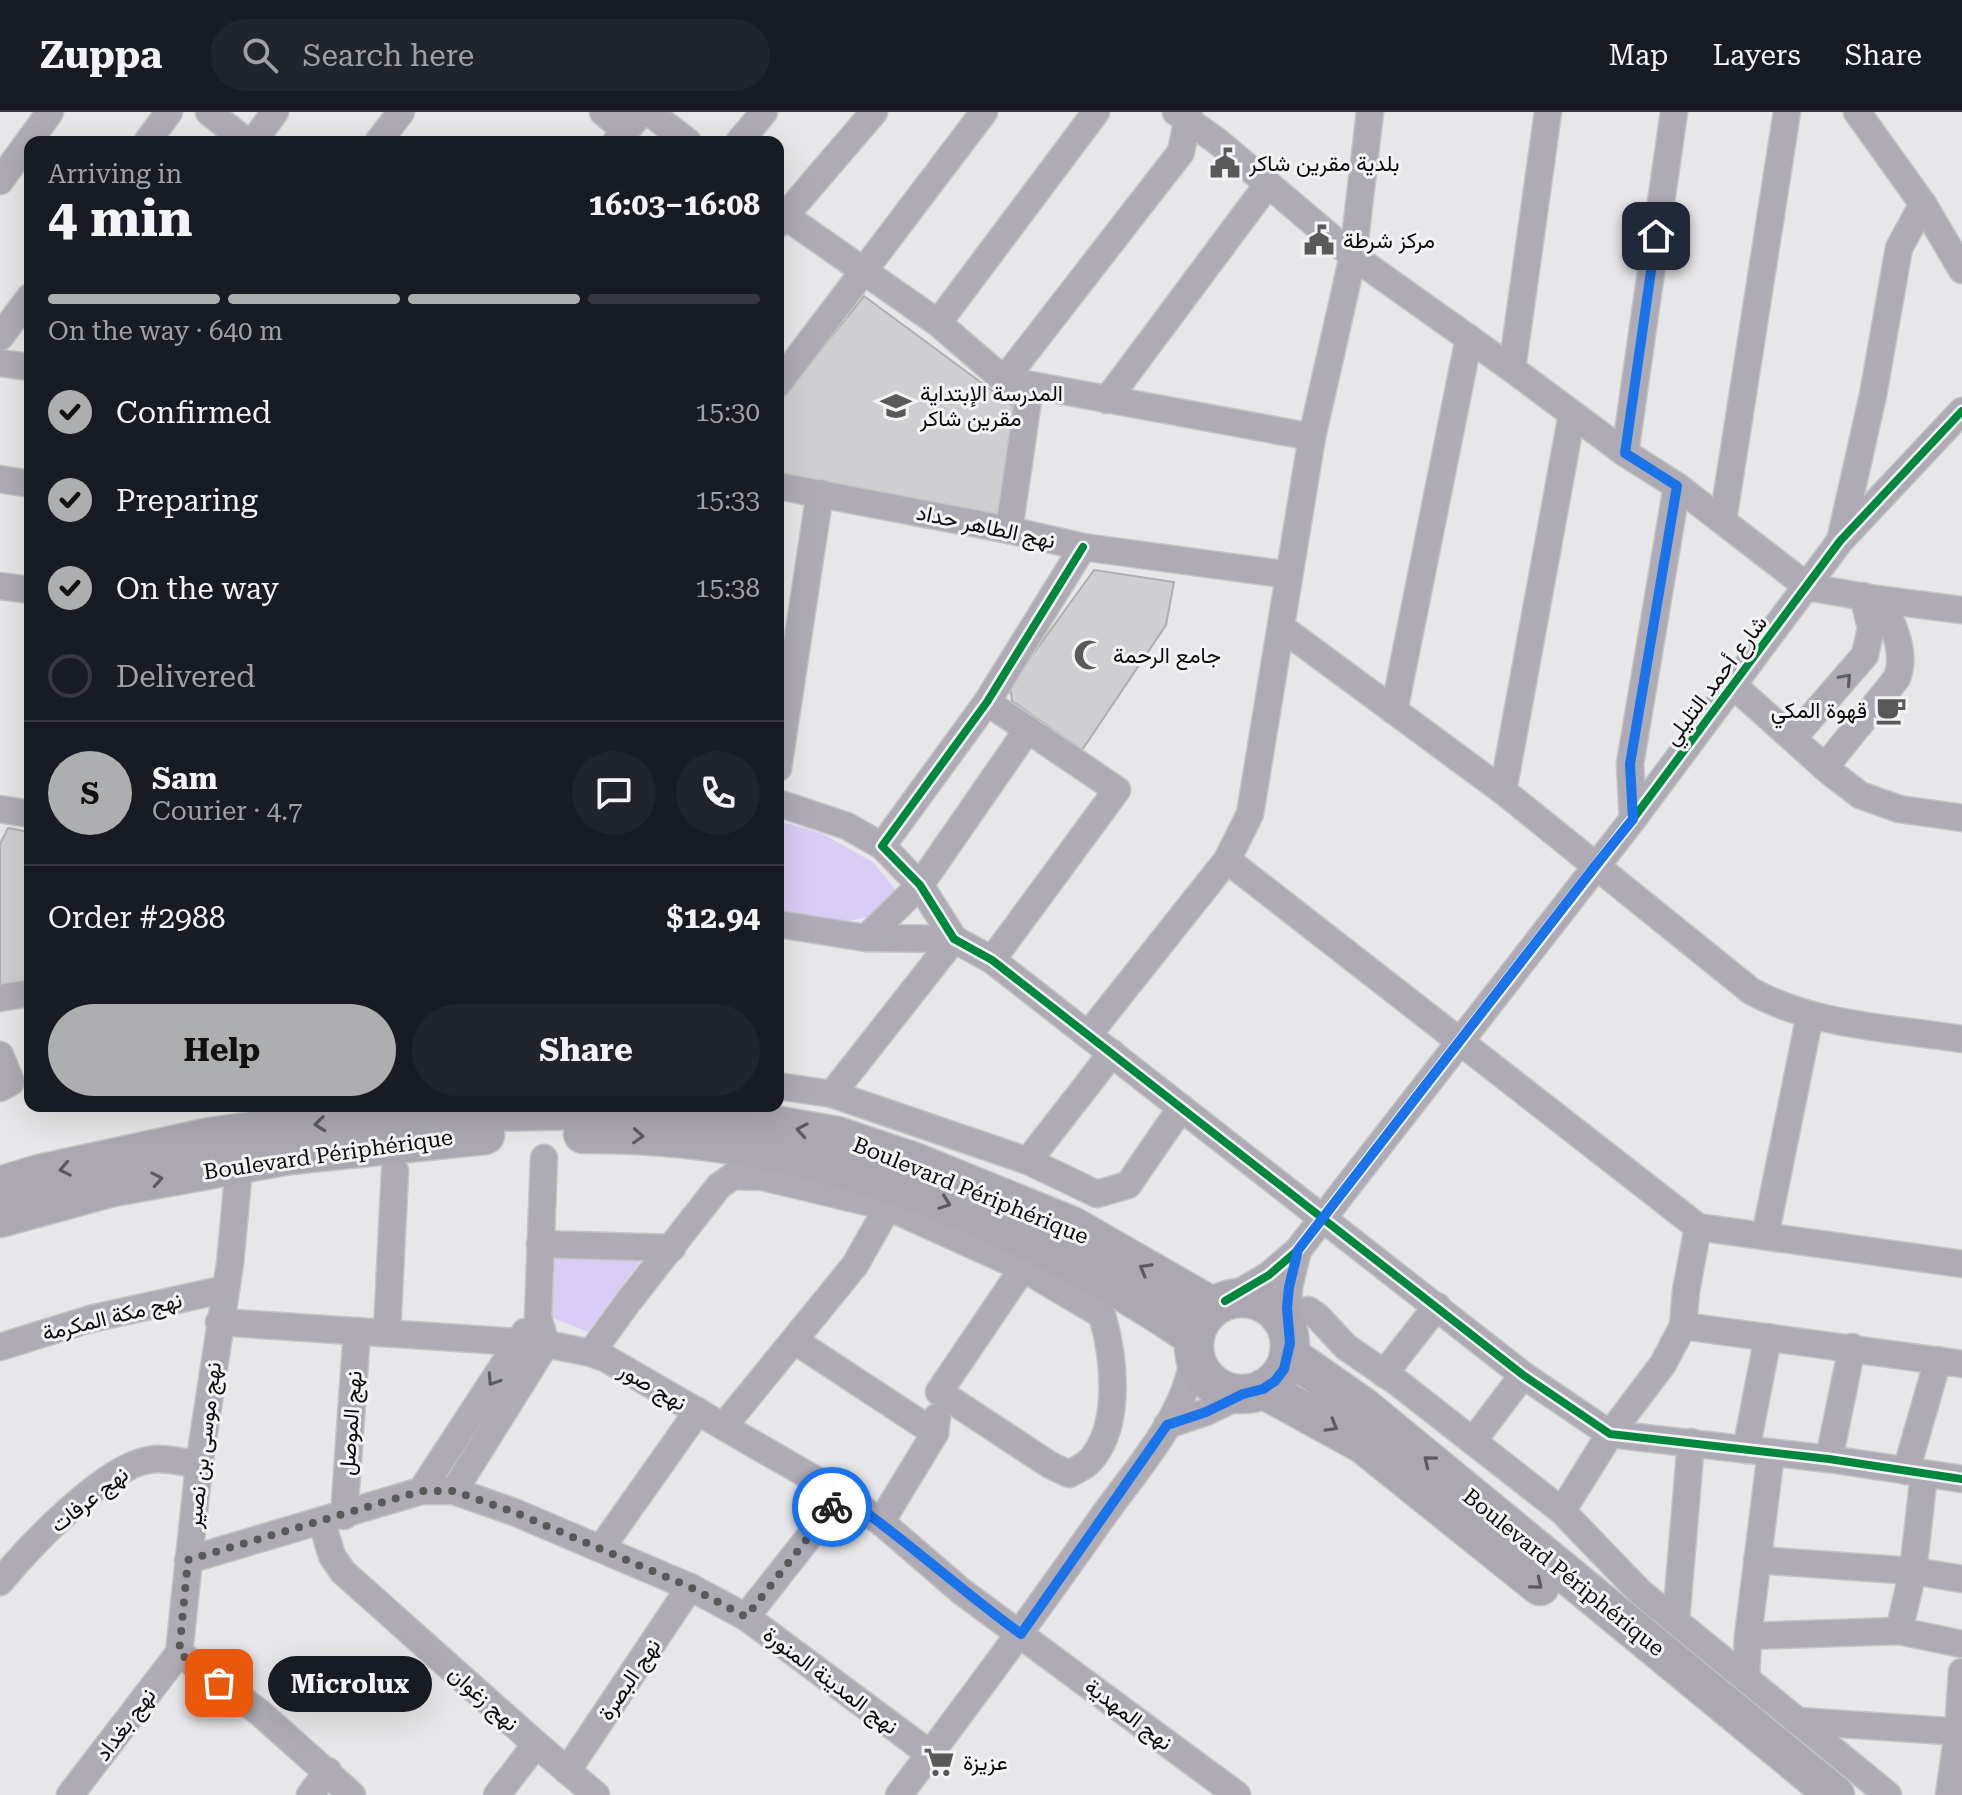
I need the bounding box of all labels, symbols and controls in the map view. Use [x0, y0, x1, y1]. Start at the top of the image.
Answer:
search box [210, 19, 770, 91]
text: Zuppa [40, 33, 162, 77]
icon: search [238, 33, 282, 77]
text: Search here [302, 38, 474, 73]
text: Map [1609, 39, 1668, 72]
text: Layers [1712, 39, 1801, 72]
text: Share [1845, 39, 1922, 72]
public building icon: بلدية مقرين شاكر [1208, 146, 1242, 180]
place label: بلدية مقرين شاكر [1248, 151, 1400, 177]
text: Arriving in [48, 159, 182, 189]
text: 16:03–16:08 [588, 187, 760, 222]
text: 4 min [48, 188, 193, 249]
pin [1622, 202, 1690, 270]
icon: home [1634, 214, 1678, 258]
public building icon: مركز شرطة [1302, 223, 1336, 257]
place label: مركز شرطة [1343, 228, 1435, 254]
text: On the way · 640 m [48, 316, 283, 346]
place label: المدرسة الإبتداية مقرين شاكر [919, 381, 1063, 432]
school or university icon: المدرسة الإبتداية مقرين شاكر [879, 389, 913, 423]
icon: check [48, 390, 92, 434]
text: Confirmed [116, 395, 271, 430]
text: 15:30 [695, 397, 760, 427]
icon: check [48, 478, 92, 522]
text: Preparing [116, 483, 258, 518]
text: 15:33 [695, 485, 760, 515]
street label: نهج الطاهر حداد [914, 500, 1058, 555]
icon: check [48, 566, 92, 610]
text: On the way [116, 571, 279, 606]
text: 15:38 [695, 573, 760, 603]
street label: شارع أحمد التليلي [1659, 611, 1777, 754]
mosque icon: جامع الرحمة [1072, 638, 1106, 672]
place label: جامع الرحمة [1113, 643, 1221, 670]
text: Delivered [116, 659, 255, 694]
one-way arrow [1836, 674, 1851, 689]
cafe icon: قهوة المكي [1874, 693, 1908, 727]
place label: قهوة المكي [1771, 698, 1867, 729]
button: chat [572, 751, 656, 835]
button: phone [676, 751, 760, 835]
text: Sam [152, 761, 218, 796]
text: S [81, 776, 99, 811]
text: Courier · 4.7 [152, 796, 302, 826]
text: Order #2988 [48, 900, 226, 935]
text: $12.94 [667, 900, 760, 935]
button: Help [48, 1004, 396, 1096]
button: Share [412, 1004, 760, 1096]
one-way arrow [314, 1116, 327, 1133]
one-way arrow [795, 1122, 809, 1139]
street label: Boulevard Périphérique [202, 1125, 454, 1184]
one-way arrow [632, 1127, 645, 1144]
street label: Boulevard Périphérique [849, 1132, 1092, 1249]
one-way arrow [58, 1160, 72, 1177]
one-way arrow [150, 1172, 164, 1189]
one-way arrow [937, 1194, 951, 1210]
one-way arrow [1139, 1263, 1154, 1279]
street label: نهج مكة المكرمة [40, 1287, 185, 1348]
street label: نهج صور [613, 1357, 691, 1417]
street label: نهج موسى بن نصير [181, 1361, 228, 1531]
street label: نهج الموصل [334, 1370, 369, 1476]
one-way arrow [487, 1371, 502, 1386]
one-way arrow [1323, 1416, 1338, 1432]
one-way arrow [1424, 1456, 1438, 1471]
street label: نهج عرفات [46, 1461, 134, 1539]
courier [792, 1467, 872, 1547]
street label: Boulevard Périphérique [1458, 1483, 1669, 1661]
icon: bike [810, 1485, 854, 1529]
one-way arrow [1528, 1574, 1542, 1589]
street label: نهج المدينة المنورة [757, 1622, 903, 1741]
street label: نهج البصرة [593, 1634, 667, 1726]
pin [185, 1649, 253, 1717]
callout: Microlux [267, 1655, 431, 1711]
icon: bag [197, 1661, 241, 1705]
street label: نهج زغوان [442, 1661, 524, 1738]
text: Microlux [291, 1669, 409, 1699]
street label: نهج المهدية [1079, 1673, 1177, 1757]
street label: نهج بغداد [90, 1683, 162, 1767]
supermarket icon: عزيزة [922, 1745, 956, 1779]
place label: عزيزة [963, 1750, 1008, 1776]

